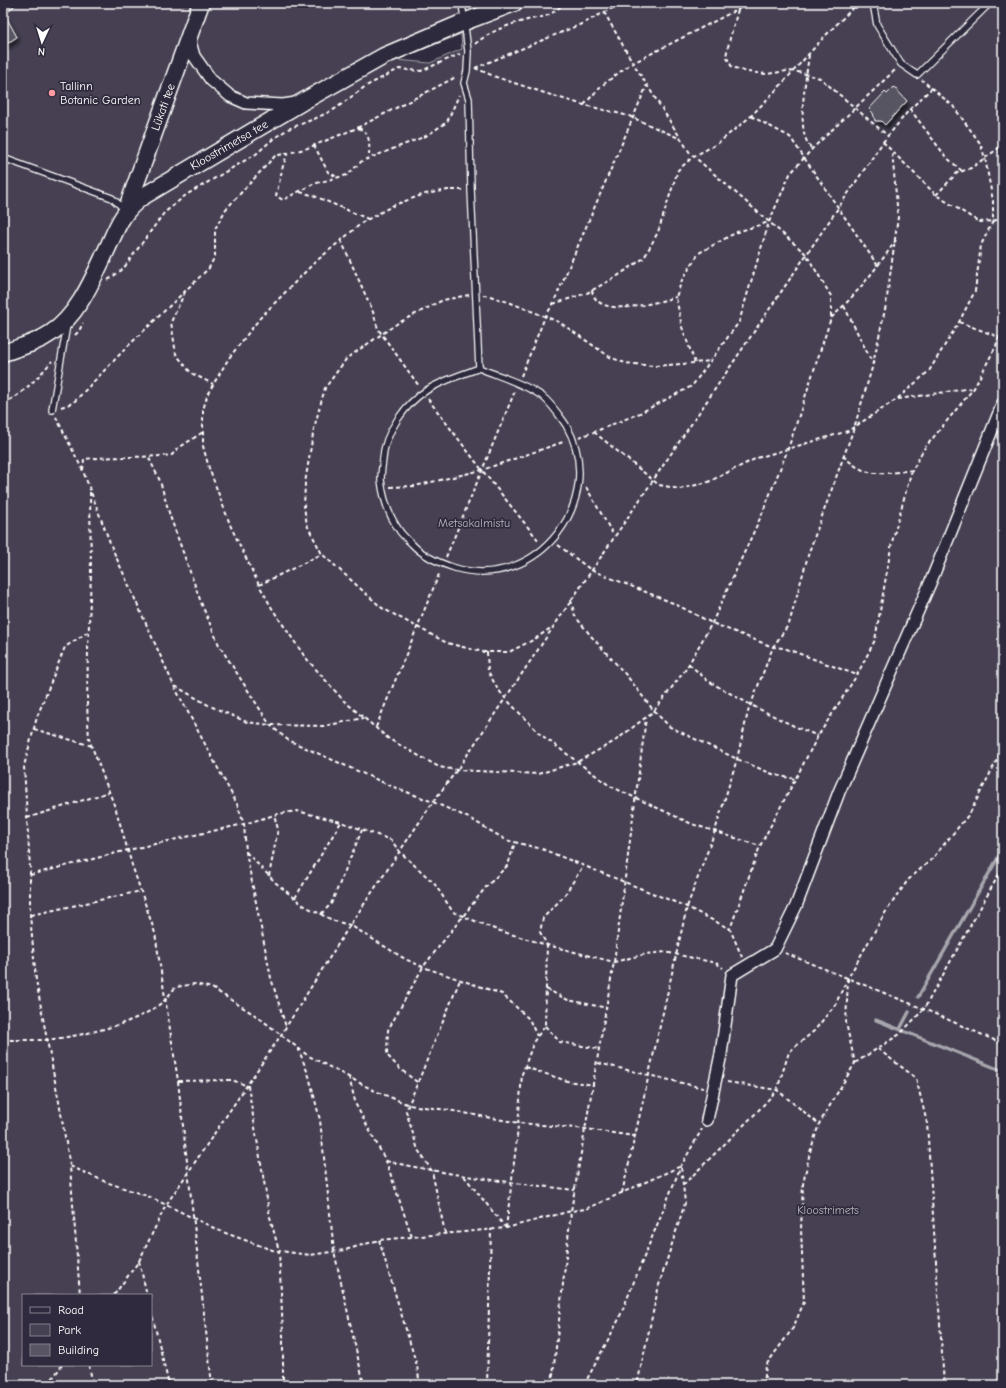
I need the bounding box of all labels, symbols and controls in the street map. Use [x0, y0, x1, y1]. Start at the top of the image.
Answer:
north arrow [22, 22, 62, 62]
text: N [37, 45, 45, 58]
place label: Tallinn Botanic Garden [60, 79, 140, 107]
street label: Lükati tee [148, 82, 178, 132]
marker: Tallinn Botanic Garden [47, 88, 57, 98]
street label: Kloostrimetsa tee [188, 117, 270, 173]
park label: Metsakalmistu [438, 516, 510, 530]
park label: Kloostrimets [797, 1203, 859, 1217]
legend [22, 1294, 152, 1366]
text: Road [58, 1303, 84, 1317]
text: Park [58, 1323, 81, 1337]
text: Building [58, 1343, 99, 1357]

